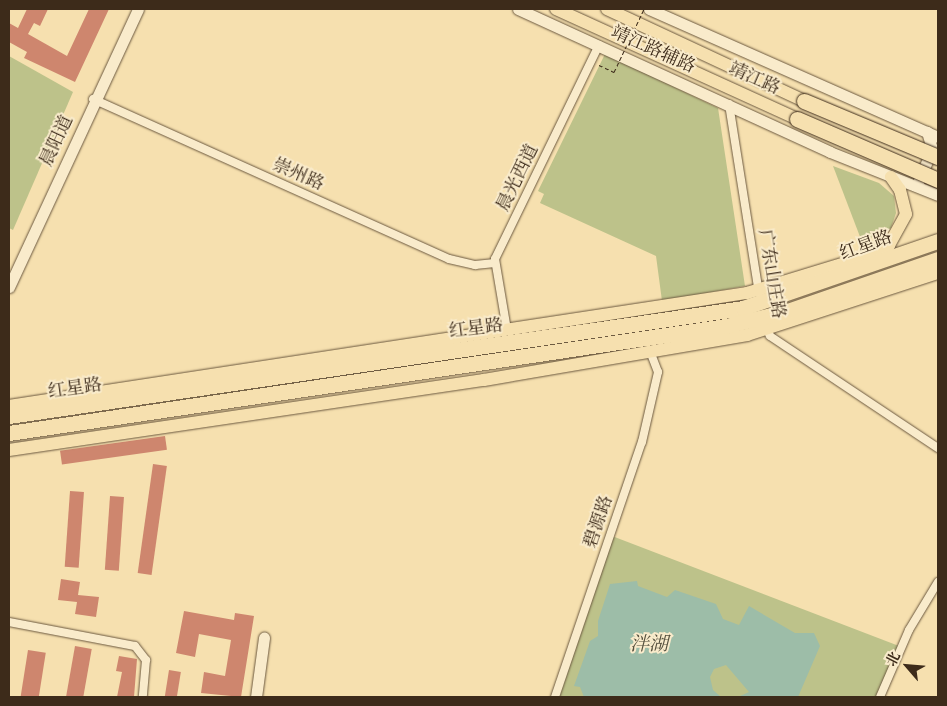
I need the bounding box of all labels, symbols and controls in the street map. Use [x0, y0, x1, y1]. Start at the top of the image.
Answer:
street label: 靖江路辅路 [607, 22, 699, 78]
street label: 靖江路 [725, 58, 783, 100]
street label: 晨阳道 [36, 112, 78, 170]
street label: 晨光西道 [493, 141, 543, 215]
street label: 崇州路 [269, 154, 327, 196]
street label: 红星路 [837, 227, 895, 265]
street label: 广东山庄路 [753, 228, 789, 320]
street label: 红星路 [448, 315, 504, 343]
street label: 红星路 [47, 375, 103, 403]
street label: 碧源路 [580, 493, 618, 551]
water label: 泮湖 [630, 634, 668, 656]
north arrow [882, 641, 932, 691]
text: 北 [882, 649, 905, 670]

